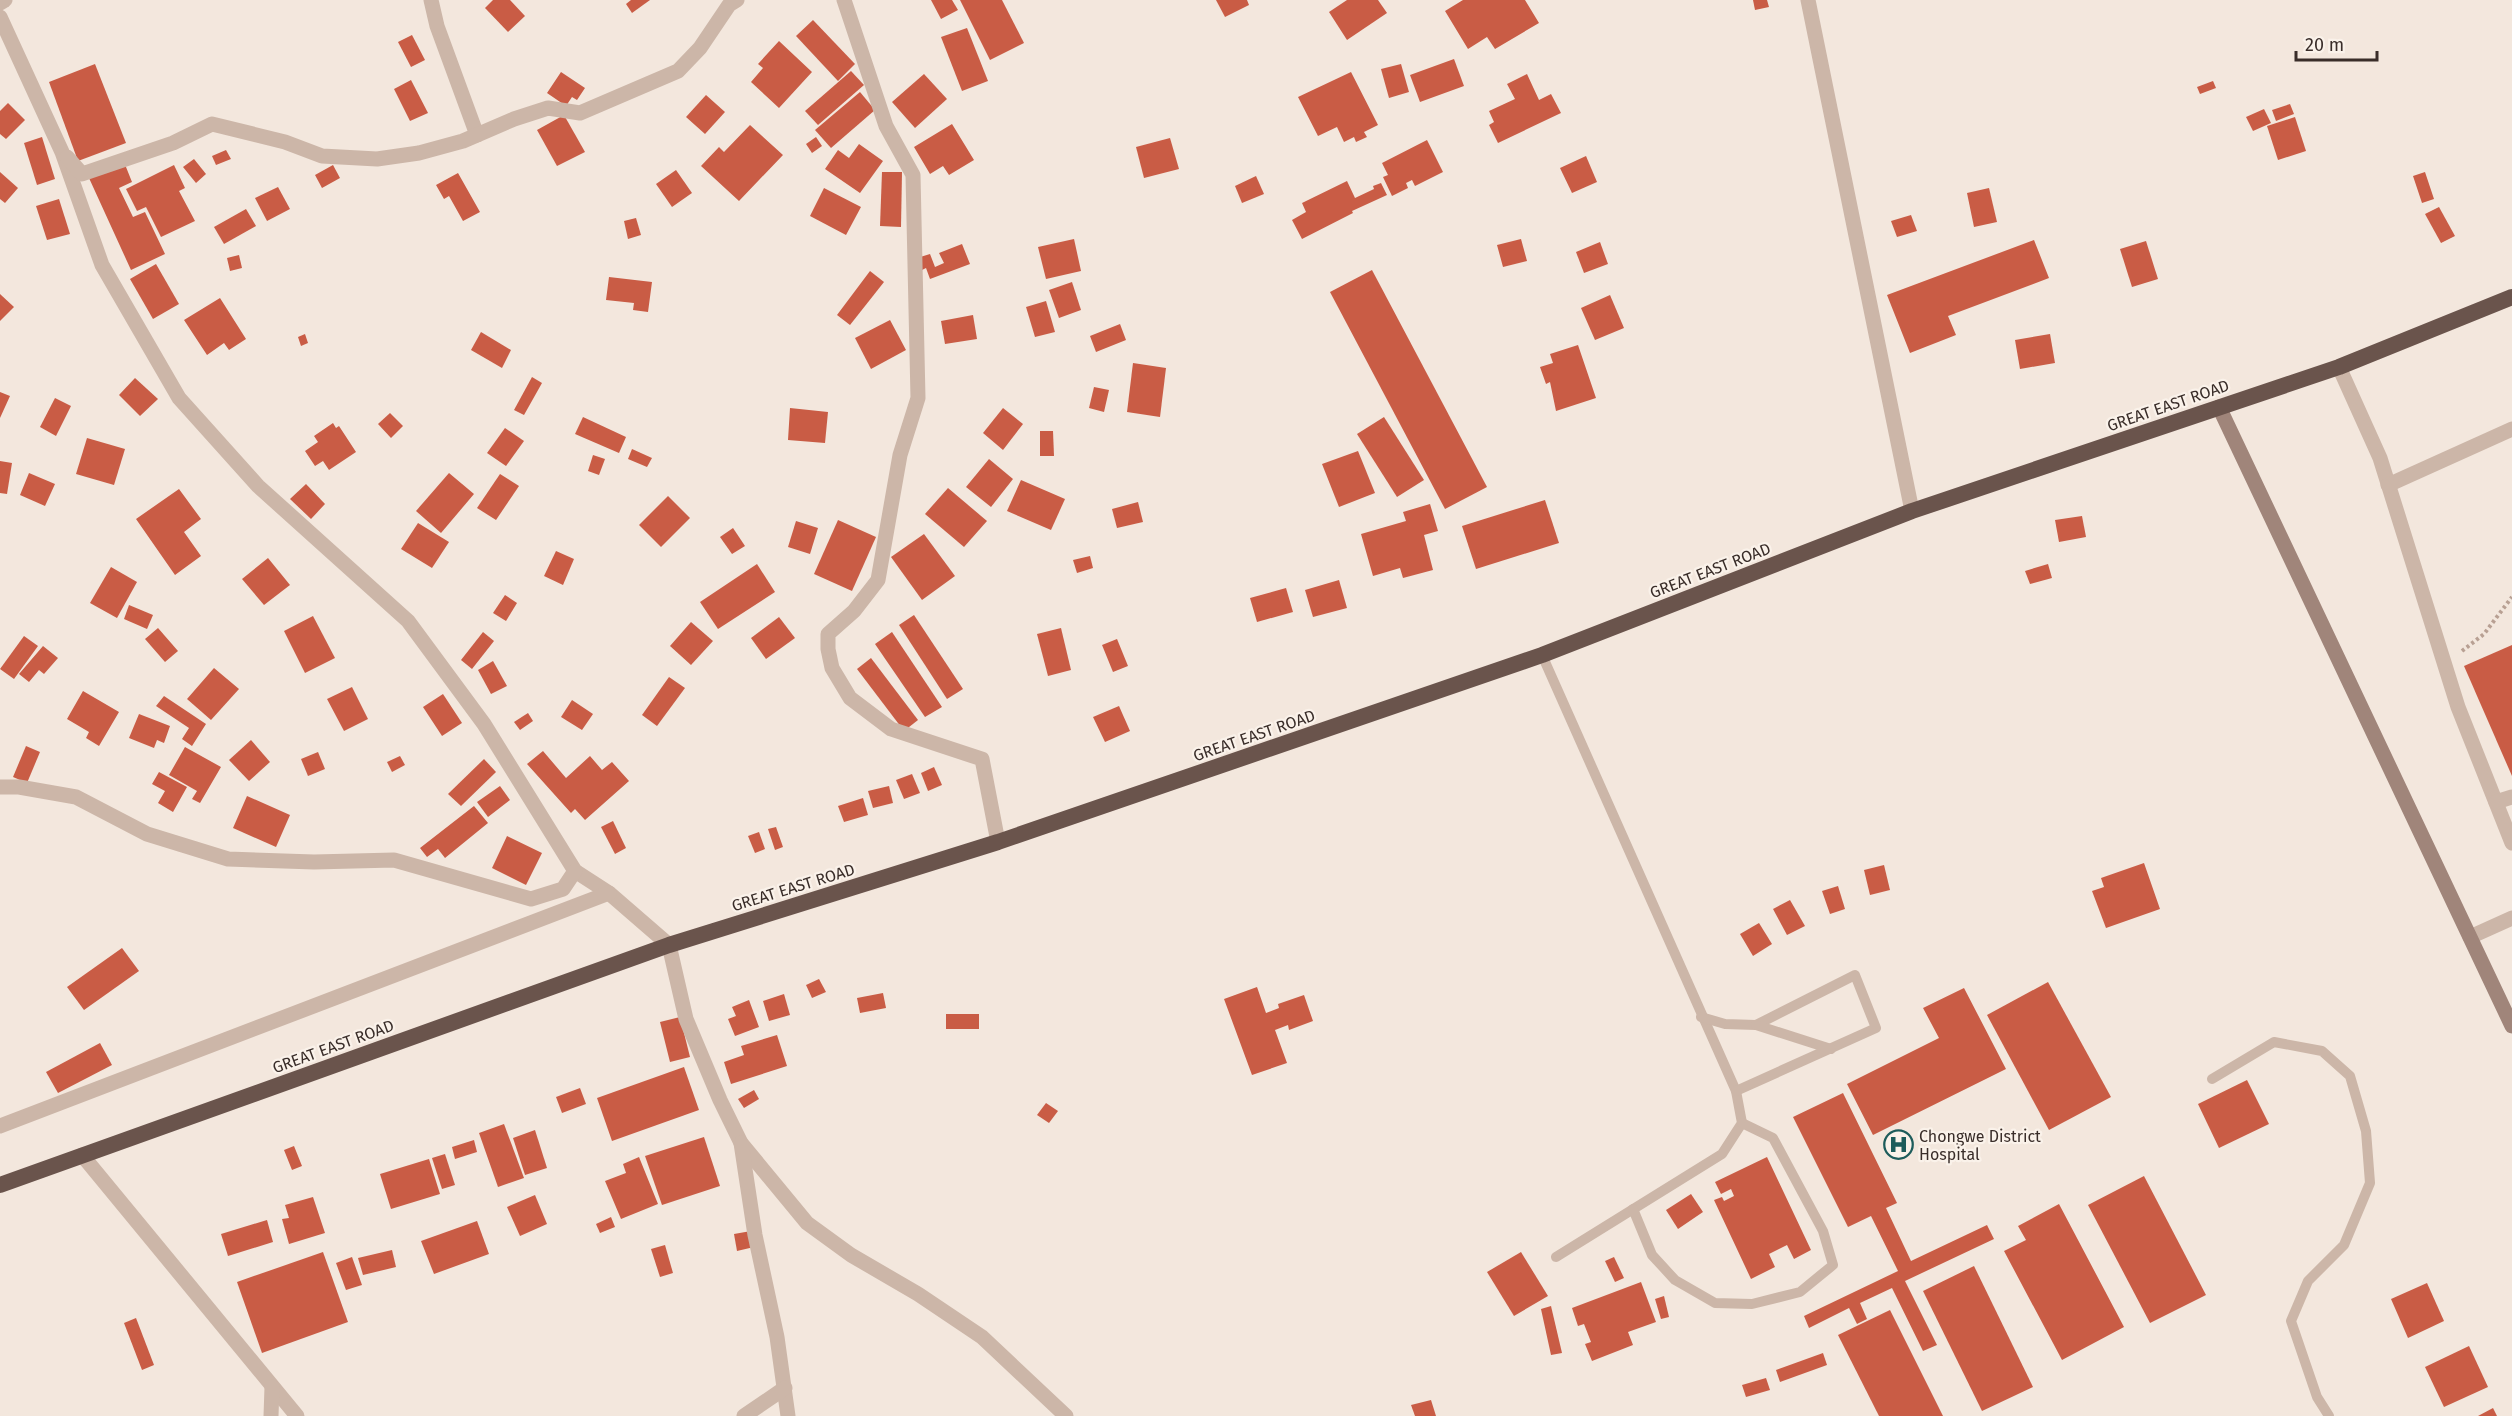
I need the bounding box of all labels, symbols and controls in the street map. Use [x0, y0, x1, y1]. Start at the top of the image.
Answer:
scale bar [2296, 24, 2377, 62]
text: 20 m [2305, 34, 2344, 56]
street label: GREAT EAST ROAD [2105, 376, 2232, 435]
street label: GREAT EAST ROAD [1647, 539, 1773, 602]
street label: GREAT EAST ROAD [1191, 706, 1318, 765]
street label: GREAT EAST ROAD [729, 860, 857, 915]
street label: GREAT EAST ROAD [270, 1016, 396, 1077]
place label: Chongwe District Hospital [1919, 1127, 2041, 1164]
hospital icon: Chongwe District Hospital [1882, 1129, 1914, 1161]

